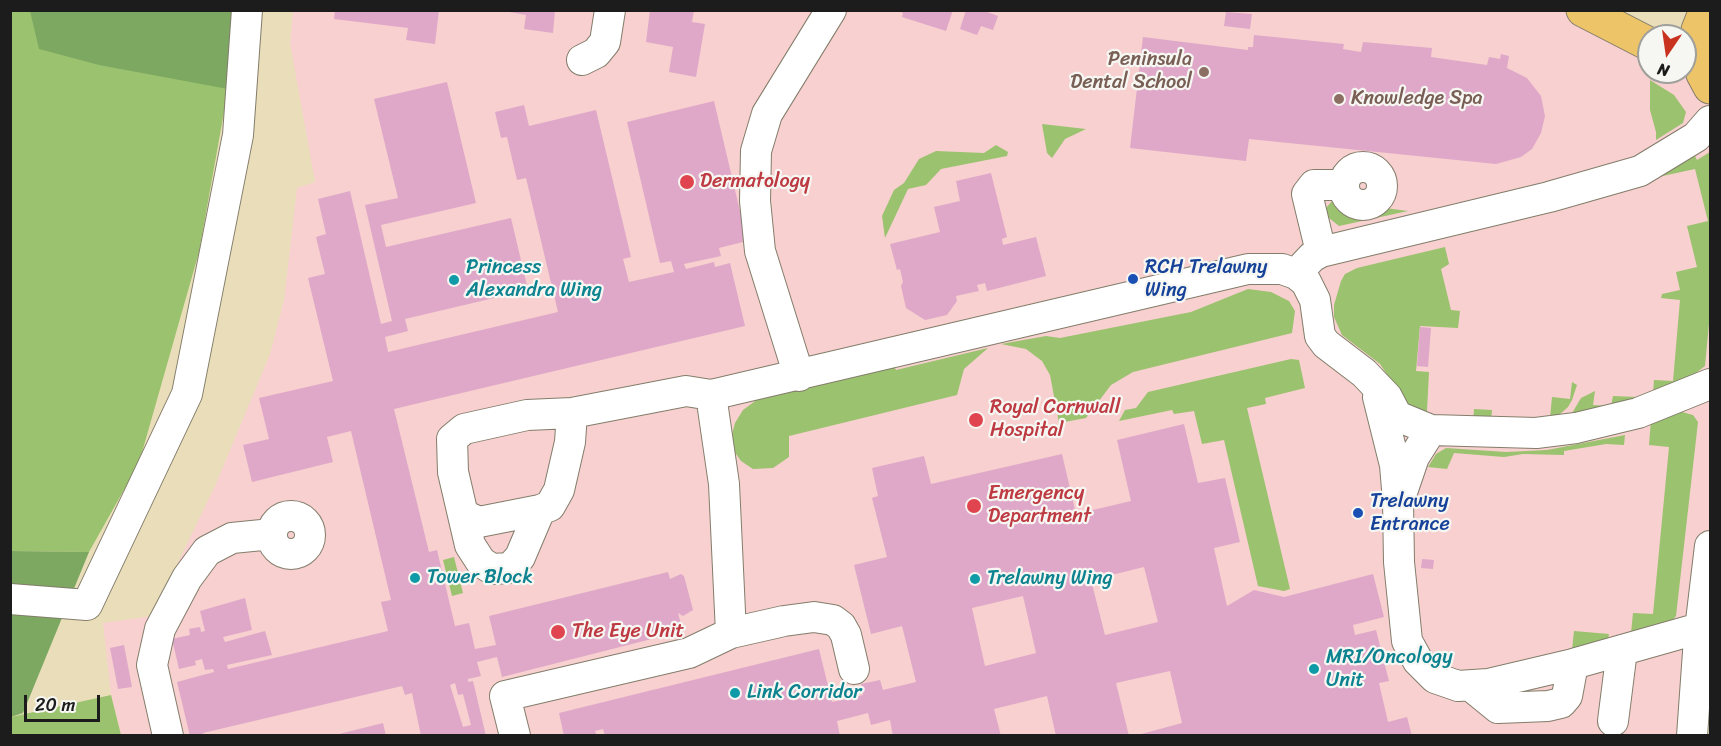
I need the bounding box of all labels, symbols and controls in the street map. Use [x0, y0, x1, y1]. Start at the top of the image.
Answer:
north arrow [1637, 24, 1697, 84]
place label: Peninsula Dental School [1070, 48, 1192, 95]
text: N [1655, 55, 1672, 85]
marker: Peninsula Dental School [1197, 65, 1211, 79]
place label: Knowledge Spa [1351, 87, 1483, 111]
marker: Knowledge Spa [1332, 92, 1346, 106]
place label: Dermatology [700, 170, 810, 194]
marker: Dermatology [678, 173, 696, 191]
place label: Princess Alexandra Wing [466, 256, 602, 303]
place label: RCH Trelawny Wing [1145, 256, 1267, 303]
marker: RCH Trelawny Wing [1126, 272, 1140, 286]
marker: Princess Alexandra Wing [447, 273, 461, 287]
place label: Royal Cornwall Hospital [990, 396, 1120, 443]
marker: Royal Cornwall Hospital [967, 411, 985, 429]
place label: Emergency Department [988, 482, 1091, 529]
place label: Trelawny Entrance [1370, 490, 1450, 537]
marker: Emergency Department [965, 497, 983, 515]
marker: Trelawny Entrance [1351, 506, 1365, 520]
place label: Tower Block [427, 566, 533, 590]
place label: Trelawny Wing [987, 567, 1113, 591]
marker: Tower Block [408, 571, 422, 585]
marker: Trelawny Wing [968, 572, 982, 586]
place label: The Eye Unit [572, 620, 684, 644]
marker: The Eye Unit [549, 623, 567, 641]
place label: MRI/Oncology Unit [1326, 646, 1453, 693]
marker: MRI/Oncology Unit [1307, 662, 1321, 676]
place label: Link Corridor [747, 681, 862, 705]
scale bar [27, 683, 104, 721]
marker: Link Corridor [728, 686, 742, 700]
text: 20 m [35, 689, 75, 721]

